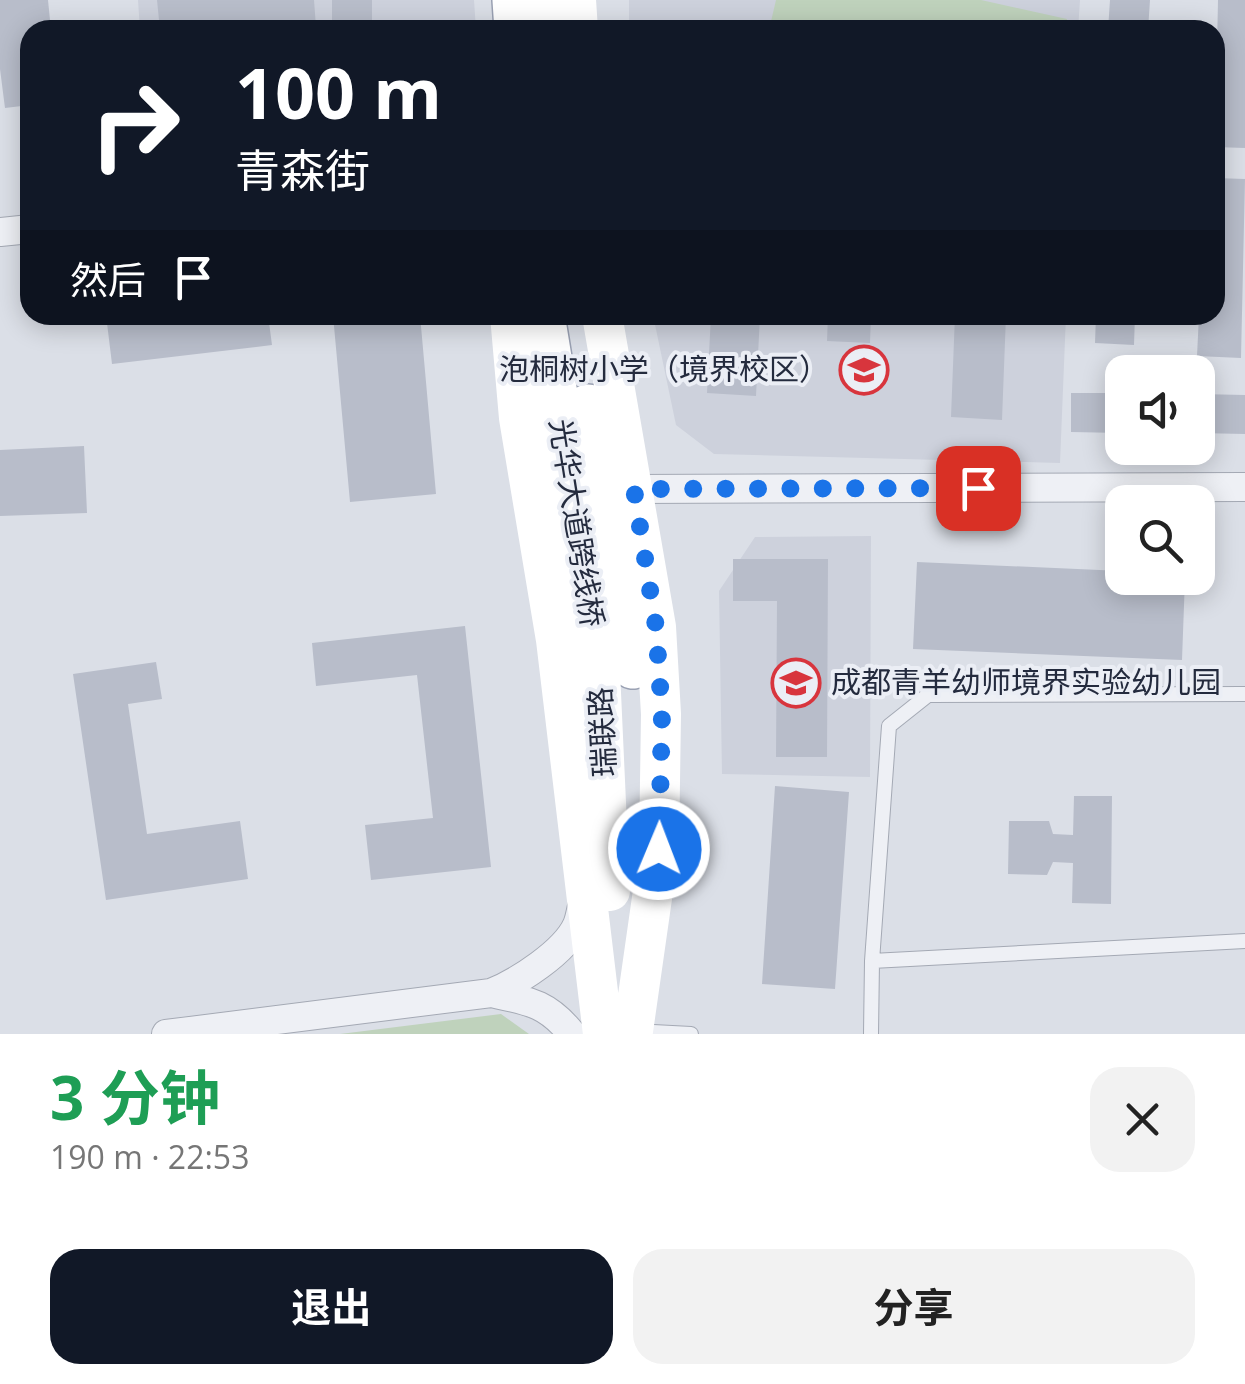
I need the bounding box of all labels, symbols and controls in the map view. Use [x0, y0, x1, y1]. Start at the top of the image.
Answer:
text: 100 m [235, 44, 442, 140]
icon: right [70, 60, 200, 190]
text: 青森街 [235, 139, 370, 200]
icon: arrive [166, 250, 221, 305]
text: 然后 [70, 253, 146, 305]
school or university icon: 泡桐树小学（境界校区） [838, 344, 890, 396]
place label: 泡桐树小学（境界校区） [499, 348, 829, 389]
map controls [1105, 355, 1215, 595]
button: sound [1105, 355, 1215, 465]
street label: 光华大道跨线桥 [541, 416, 614, 630]
pin [936, 446, 1021, 531]
icon: arrive [951, 461, 1006, 516]
button: search [1105, 485, 1215, 595]
school or university icon: 成都青羊幼师境界实验幼儿园 [770, 657, 822, 709]
place label: 成都青羊幼师境界实验幼儿园 [831, 661, 1221, 702]
street label: 瑞联路 [579, 686, 624, 778]
position arrow [607, 797, 711, 901]
text: 3 分钟 [50, 1056, 220, 1138]
button: close [1090, 1067, 1195, 1172]
text: 190 m · 22:53 [50, 1135, 249, 1178]
button: 退出 [50, 1249, 613, 1364]
button: 分享 [633, 1249, 1195, 1364]

